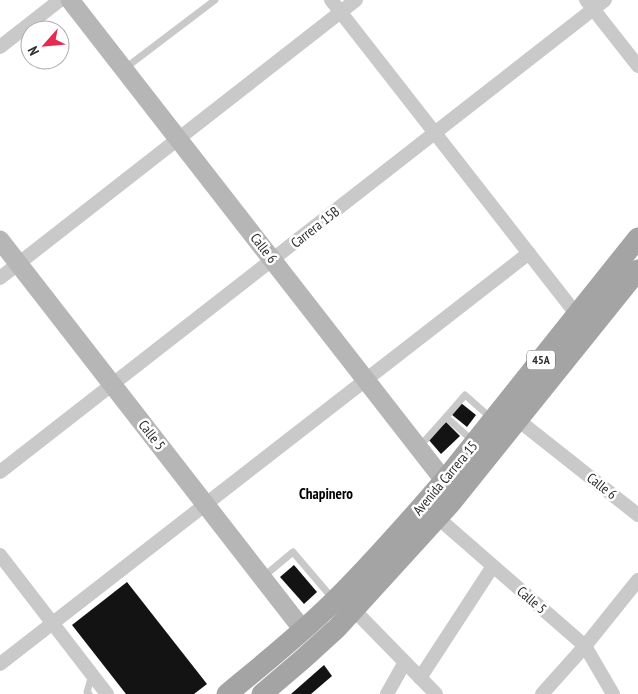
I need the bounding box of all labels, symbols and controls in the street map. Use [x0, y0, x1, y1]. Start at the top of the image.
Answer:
north arrow [20, 20, 70, 70]
text: N [24, 43, 43, 58]
street label: Carrera 15B [287, 202, 343, 252]
street label: Calle 6 [247, 229, 281, 267]
road number: 45A [527, 350, 555, 370]
street label: Calle 5 [135, 416, 169, 454]
street label: Avenida Carrera 15 [409, 437, 481, 519]
street label: Calle 6 [583, 469, 621, 503]
district label: Chapinero [299, 484, 353, 503]
street label: Calle 5 [513, 582, 551, 618]

